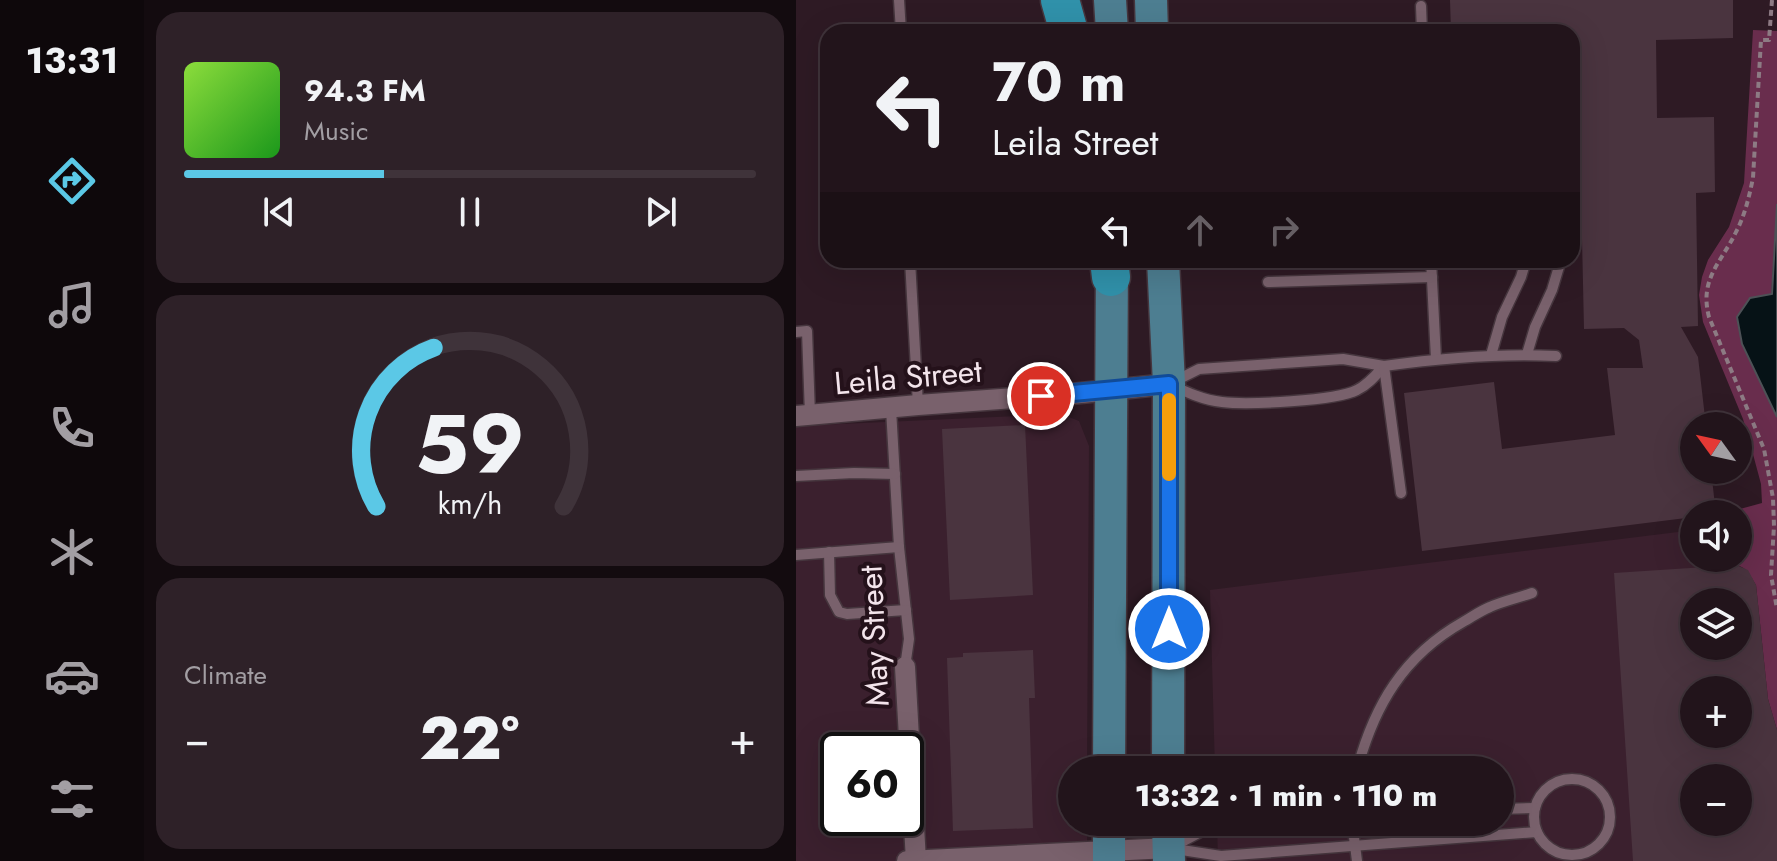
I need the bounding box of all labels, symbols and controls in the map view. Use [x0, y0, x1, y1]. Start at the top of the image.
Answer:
text: 13:31 [26, 34, 118, 86]
text: 70 m [992, 41, 1126, 122]
icon: left [860, 56, 964, 160]
text: 94.3 FM [304, 69, 426, 112]
text: Music [304, 112, 368, 150]
text: Leila Street [992, 116, 1158, 168]
icon: directions [44, 153, 100, 209]
icon: previous [257, 190, 301, 234]
icon: pause [448, 190, 492, 234]
icon: next [639, 190, 683, 234]
icon: left [1094, 208, 1138, 252]
icon: ahead [1178, 208, 1222, 252]
icon: right [1262, 208, 1306, 252]
icon: music [44, 277, 100, 333]
street label: Leila Street [832, 348, 984, 406]
pin [1007, 362, 1075, 430]
icon: arrive [1019, 374, 1063, 418]
text: 59 [415, 383, 525, 503]
icon: phone [44, 400, 100, 456]
north arrow [1680, 412, 1752, 484]
map controls [1680, 412, 1752, 836]
text: km/h [438, 483, 502, 525]
button: sound [1680, 500, 1752, 572]
icon: climate [44, 524, 100, 580]
street label: May Street [847, 564, 901, 708]
position arrow [1127, 587, 1211, 671]
button: layers [1680, 588, 1752, 660]
icon: car [44, 648, 100, 704]
text: Climate [184, 656, 267, 694]
button: + [1680, 676, 1752, 748]
text: 22° [419, 695, 519, 782]
text: − [184, 707, 210, 771]
text: + [729, 707, 756, 771]
speed limit sign: 60 [820, 732, 924, 836]
button: − [1680, 764, 1752, 836]
icon: filters [44, 771, 100, 827]
text: 13:32 · 1 min · 110 m [1135, 774, 1437, 817]

